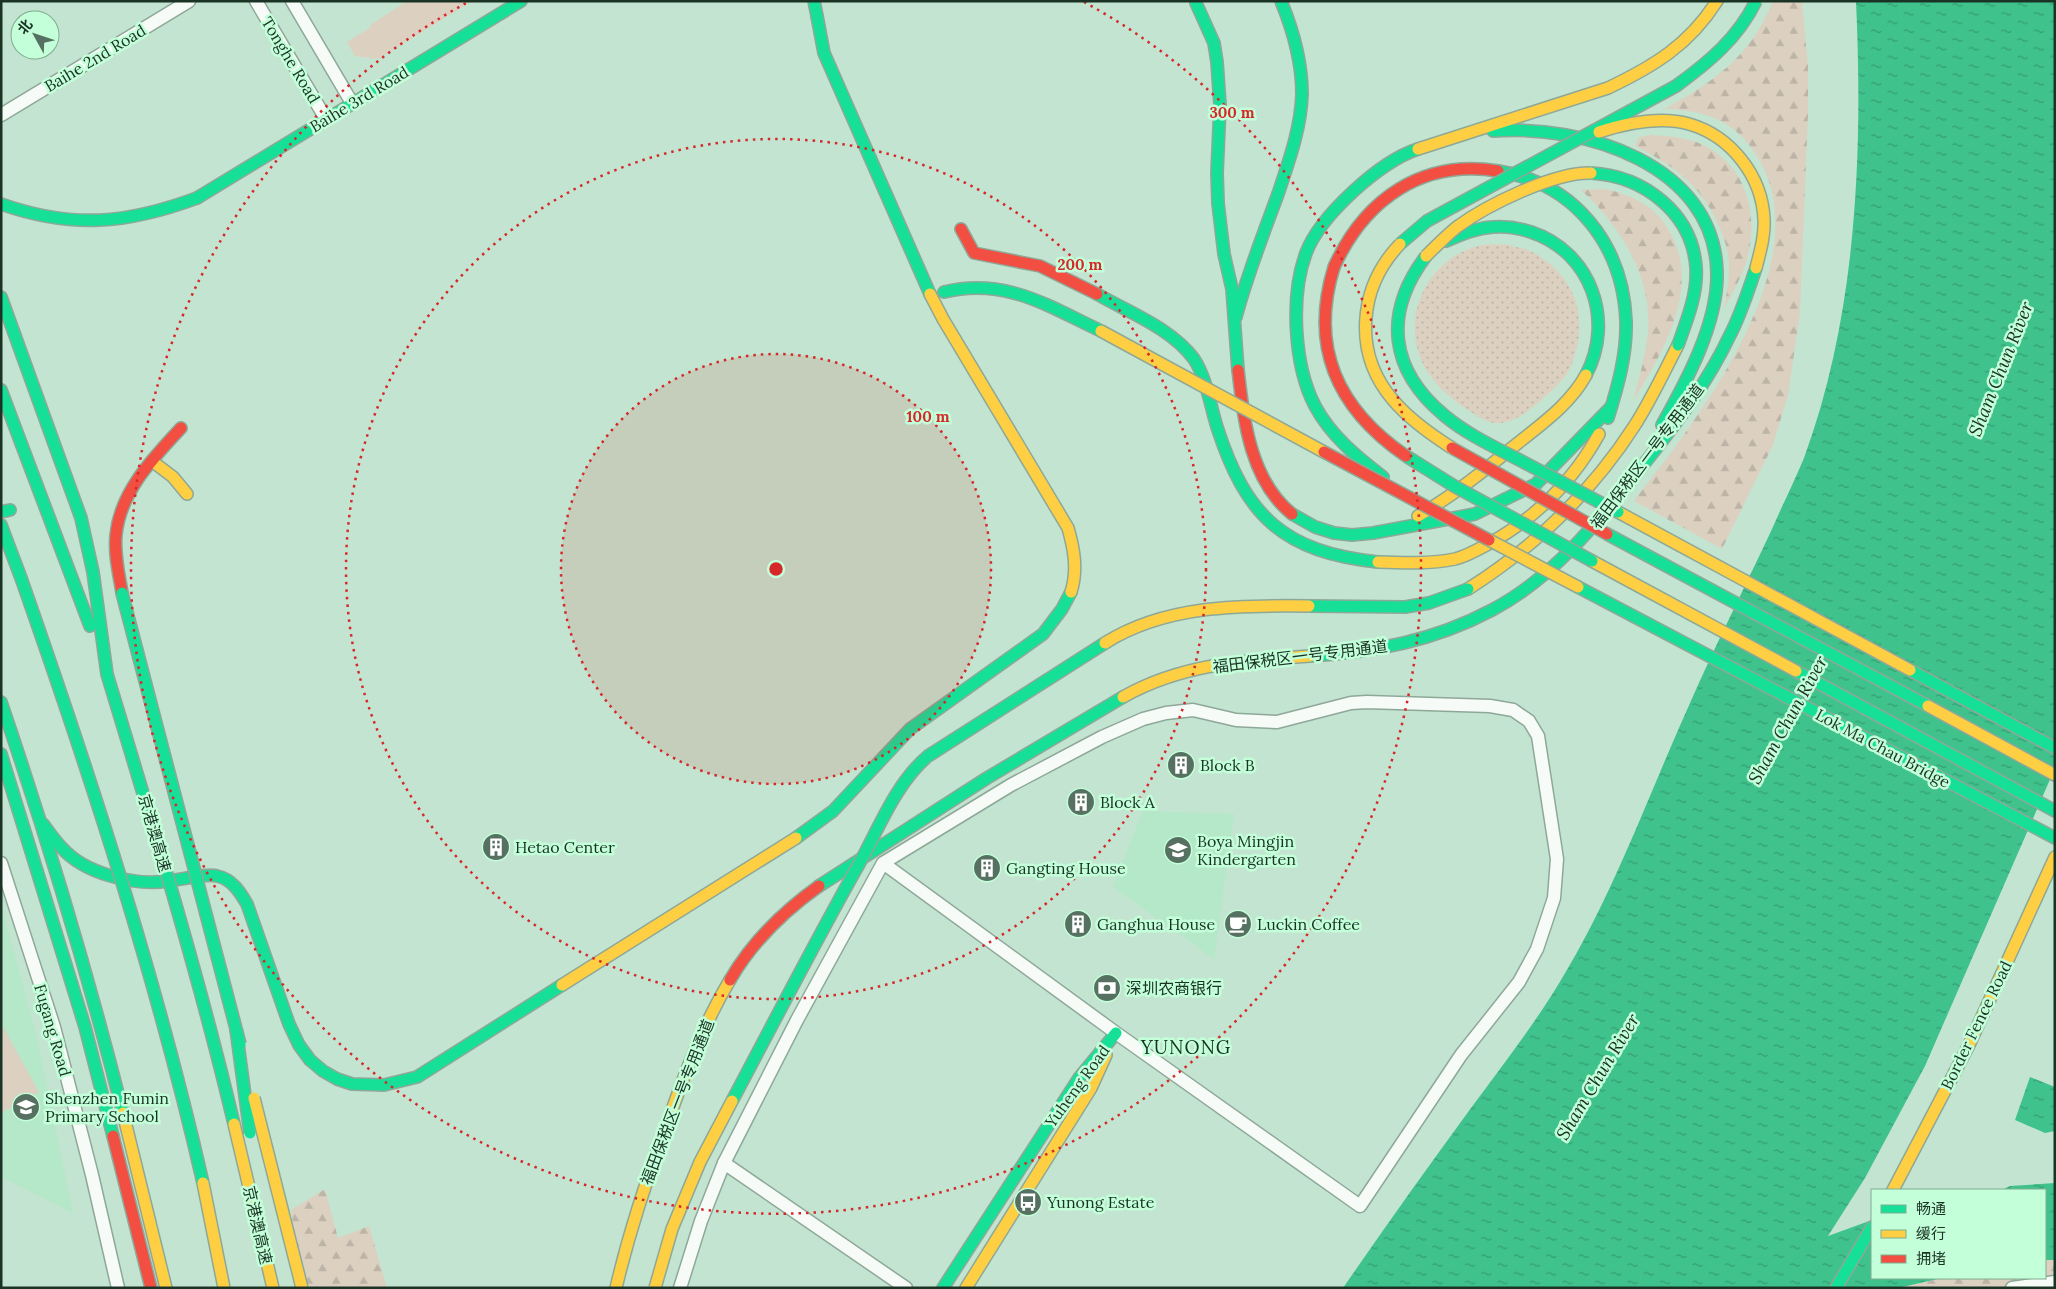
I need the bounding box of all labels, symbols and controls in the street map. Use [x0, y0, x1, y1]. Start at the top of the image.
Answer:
north arrow [10, 10, 60, 60]
street label: Tonghe Road [257, 13, 325, 107]
text: 北 [14, 15, 36, 38]
street label: Baihe 2nd Road [41, 20, 150, 96]
street label: Baihe 3rd Road [306, 61, 412, 136]
text: 300 m [1209, 103, 1255, 122]
text: 200 m [1058, 255, 1103, 274]
water label: Sham Chun River [1963, 297, 2038, 440]
street label: 福田保税区一号专用通道 [1586, 380, 1708, 532]
text: 100 m [907, 407, 950, 426]
centre of rings [767, 560, 785, 578]
street label: 福田保税区一号专用通道 [1211, 635, 1389, 677]
water label: Sham Chun River [1743, 651, 1833, 788]
street label: Lok Ma Chau Bridge [1812, 704, 1954, 792]
building icon: Block B [1166, 750, 1196, 780]
place label: Block B [1200, 755, 1255, 775]
building icon: Block A [1066, 787, 1096, 817]
street label: 京港澳高速 [134, 792, 176, 874]
place label: Block A [1100, 792, 1156, 812]
place label: Boya Mingjin Kindergarten [1197, 831, 1296, 869]
building icon: Hetao Center [481, 832, 511, 862]
school or university icon: Boya Mingjin Kindergarten [1163, 835, 1193, 865]
place label: Hetao Center [515, 837, 615, 857]
building icon: Gangting House [972, 853, 1002, 883]
place label: Gangting House [1006, 858, 1126, 878]
building icon: Ganghua House [1063, 909, 1093, 939]
cafe icon: Luckin Coffee [1223, 909, 1253, 939]
place label: Ganghua House [1097, 914, 1215, 934]
place label: Luckin Coffee [1257, 914, 1360, 934]
street label: Border Fence Road [1936, 957, 2016, 1093]
bank icon: 深圳农商银行 [1092, 973, 1122, 1003]
place label: 深圳农商银行 [1126, 978, 1222, 998]
street label: Fugang Road [30, 982, 76, 1079]
water label: Sham Chun River [1551, 1009, 1645, 1144]
street label: 福田保税区一号专用通道 [636, 1016, 718, 1188]
district label: YUNONG [1140, 1035, 1231, 1059]
street label: Yuheng Road [1040, 1041, 1114, 1132]
place label: Shenzhen Fumin Primary School [45, 1088, 169, 1126]
school or university icon: Shenzhen Fumin Primary School [11, 1092, 41, 1122]
street label: 京港澳高速 [239, 1184, 277, 1266]
bus stop icon: Yunong Estate [1013, 1187, 1043, 1217]
legend [1871, 1189, 2046, 1279]
place label: Yunong Estate [1046, 1192, 1155, 1212]
text: 畅通 [1916, 1199, 1946, 1218]
text: 缓行 [1916, 1224, 1946, 1243]
text: 拥堵 [1916, 1249, 1946, 1268]

